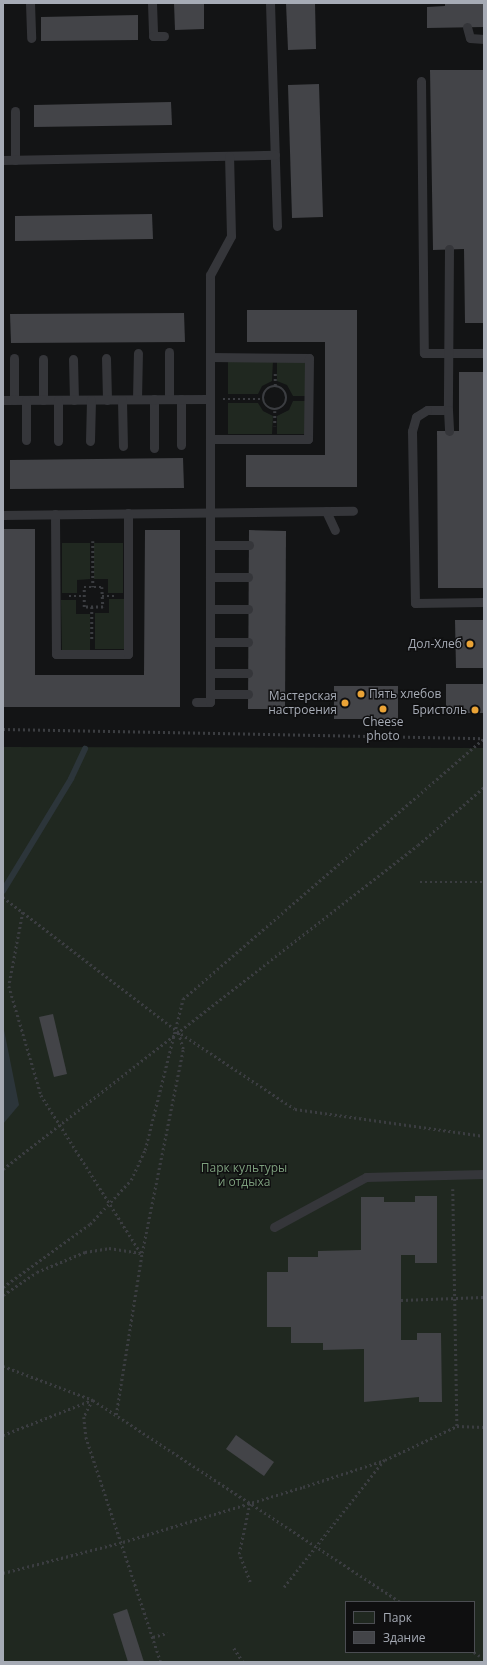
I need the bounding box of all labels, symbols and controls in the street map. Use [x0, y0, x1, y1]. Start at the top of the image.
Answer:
place label: Дол-Хлеб [408, 637, 462, 651]
marker: Дол-Хлеб [465, 639, 475, 649]
place label: Пять хлебов [369, 687, 441, 701]
place label: Мастерская настроения [268, 689, 337, 717]
marker: Пять хлебов [356, 689, 366, 699]
marker: Мастерская настроения [340, 698, 350, 708]
place label: Бристоль [412, 703, 467, 717]
marker: Cheese photo [378, 704, 388, 714]
marker: Бристоль [470, 705, 480, 715]
place label: Cheese photo [363, 715, 403, 743]
park label: Парк культуры и отдыха [201, 1161, 287, 1189]
legend [345, 1601, 475, 1653]
text: Парк [383, 1609, 412, 1626]
text: Здание [383, 1629, 426, 1646]

